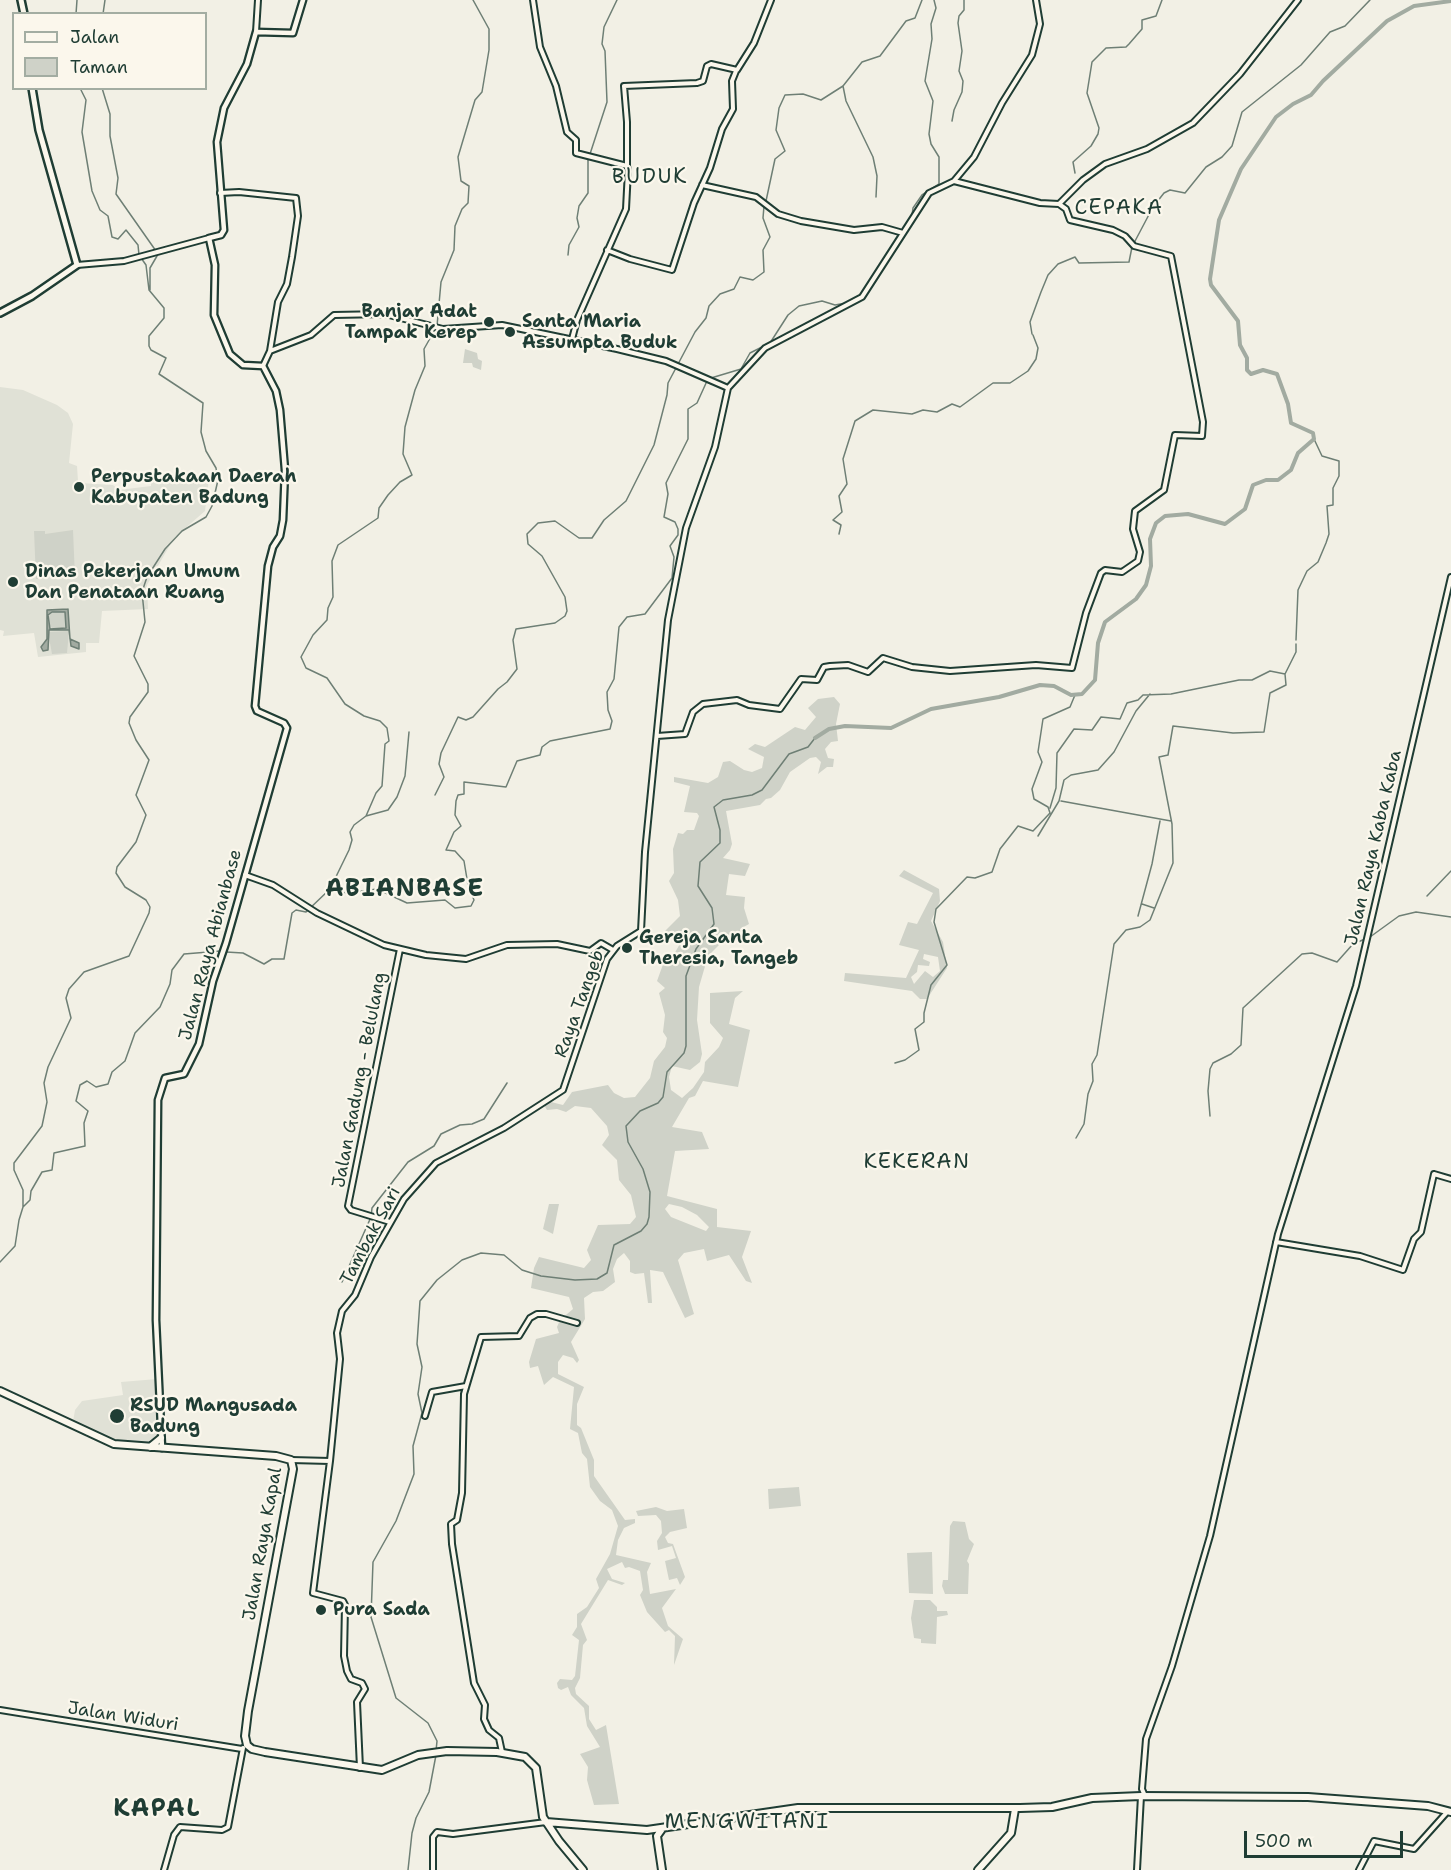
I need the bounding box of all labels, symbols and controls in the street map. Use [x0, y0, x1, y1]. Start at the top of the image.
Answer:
legend [12, 12, 207, 90]
text: Jalan [70, 25, 119, 49]
text: Taman [70, 55, 128, 79]
district label: BUDUK [612, 165, 688, 191]
district label: CEPAKA [1075, 196, 1163, 222]
place label: Banjar Adat Tampak Kerep [345, 301, 477, 344]
place label: Santa Maria Assumpta Buduk [522, 311, 677, 354]
marker: Banjar Adat Tampak Kerep [482, 315, 496, 329]
marker: Santa Maria Assumpta Buduk [503, 325, 517, 339]
place label: Perpustakaan Daerah Kabupaten Badung [91, 466, 297, 508]
marker: Perpustakaan Daerah Kabupaten Badung [72, 480, 86, 494]
place label: Dinas Pekerjaan Umum Dan Penataan Ruang [25, 561, 240, 604]
marker: Dinas Pekerjaan Umum Dan Penataan Ruang [6, 575, 20, 589]
street label: Jalan Raya Kaba Kaba [1341, 748, 1407, 948]
street label: Jalan Raya Abianbase [175, 847, 247, 1043]
district label: ABIANBASE [325, 876, 485, 904]
place label: Gereja Santa Theresia, Tangeb [639, 927, 798, 970]
marker: Gereja Santa Theresia, Tangeb [620, 941, 634, 955]
street label: Raya Tangeb [551, 947, 609, 1061]
street label: Jalan Gadung - Belulang [329, 970, 391, 1190]
district label: KEKERAN [863, 1150, 971, 1176]
street label: Tambak Sari [336, 1183, 406, 1289]
place label: RSUD Mangusada Badung [130, 1395, 297, 1438]
marker: RSUD Mangusada Badung [108, 1407, 126, 1425]
street label: Jalan Raya Kapal [239, 1466, 287, 1622]
place label: Pura Sada [333, 1599, 430, 1621]
marker: Pura Sada [314, 1603, 328, 1617]
street label: Jalan Widuri [66, 1698, 180, 1736]
district label: KAPAL [113, 1796, 201, 1824]
district label: MENGWITANI [664, 1810, 830, 1836]
scale bar [1247, 1819, 1406, 1857]
text: 500 m [1255, 1829, 1313, 1853]

